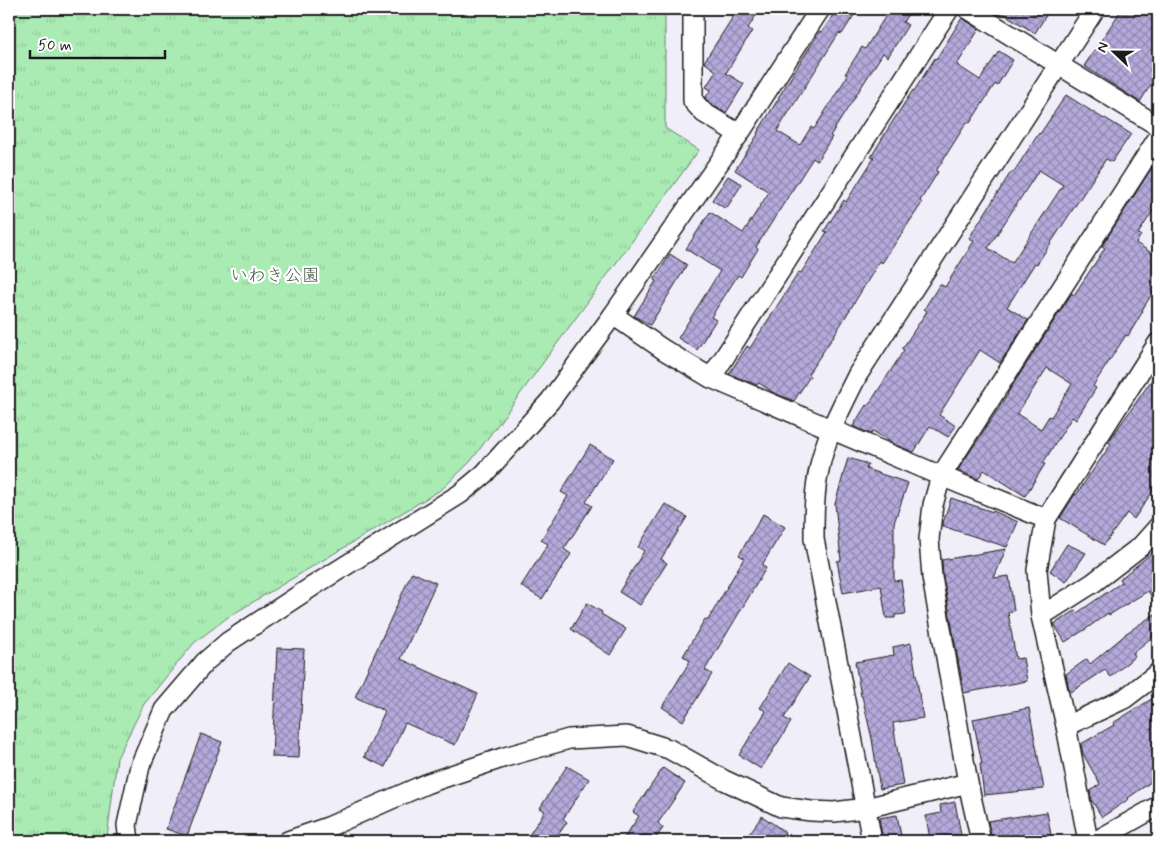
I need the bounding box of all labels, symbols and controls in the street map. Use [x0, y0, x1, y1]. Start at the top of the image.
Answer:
scale bar [30, 28, 165, 60]
north arrow [1090, 28, 1140, 78]
text: 50 m [38, 36, 72, 56]
text: N [1093, 40, 1113, 55]
park label: いわき公園 [230, 264, 320, 288]

